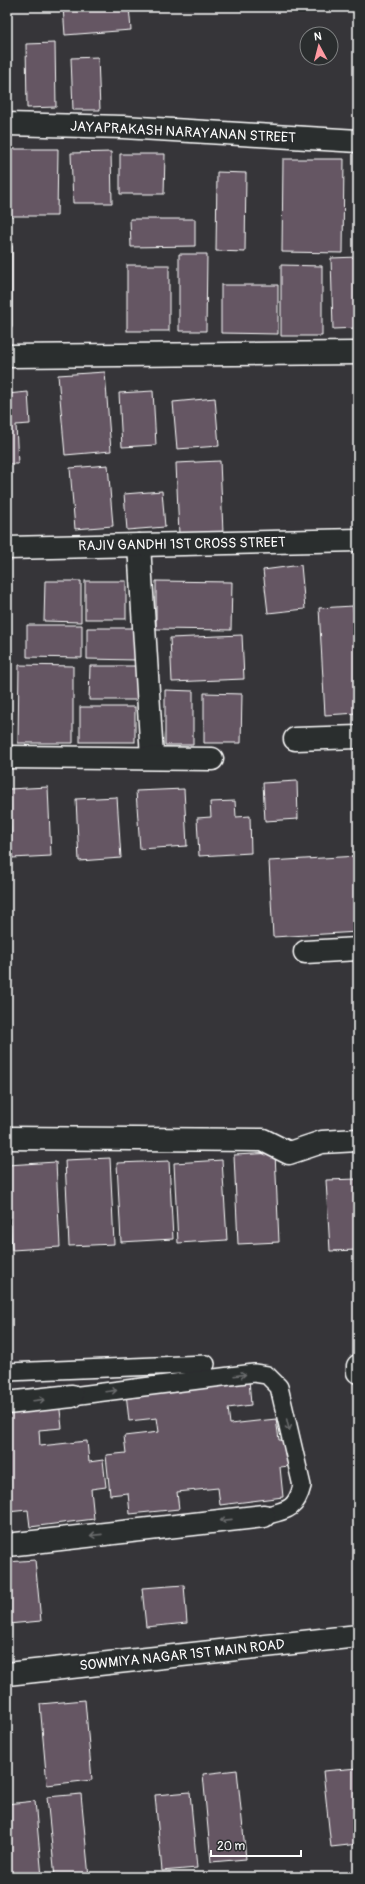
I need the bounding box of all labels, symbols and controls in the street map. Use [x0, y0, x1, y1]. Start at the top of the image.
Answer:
north arrow [299, 26, 339, 66]
text: N [313, 30, 323, 43]
street label: JAYAPRAKASH NARAYANAN STREET [70, 118, 296, 146]
street label: RAJIV GANDHI 1ST CROSS STREET [78, 534, 286, 554]
one-way arrow [233, 1371, 246, 1379]
one-way arrow [104, 1387, 117, 1395]
one-way arrow [33, 1396, 46, 1403]
one-way arrow [284, 1419, 292, 1432]
one-way arrow [220, 1517, 233, 1524]
one-way arrow [90, 1531, 103, 1539]
street label: SOWMIYA NAGAR 1ST MAIN ROAD [79, 1636, 286, 1674]
scale bar [211, 1832, 301, 1858]
text: 20 m [217, 1839, 246, 1854]

